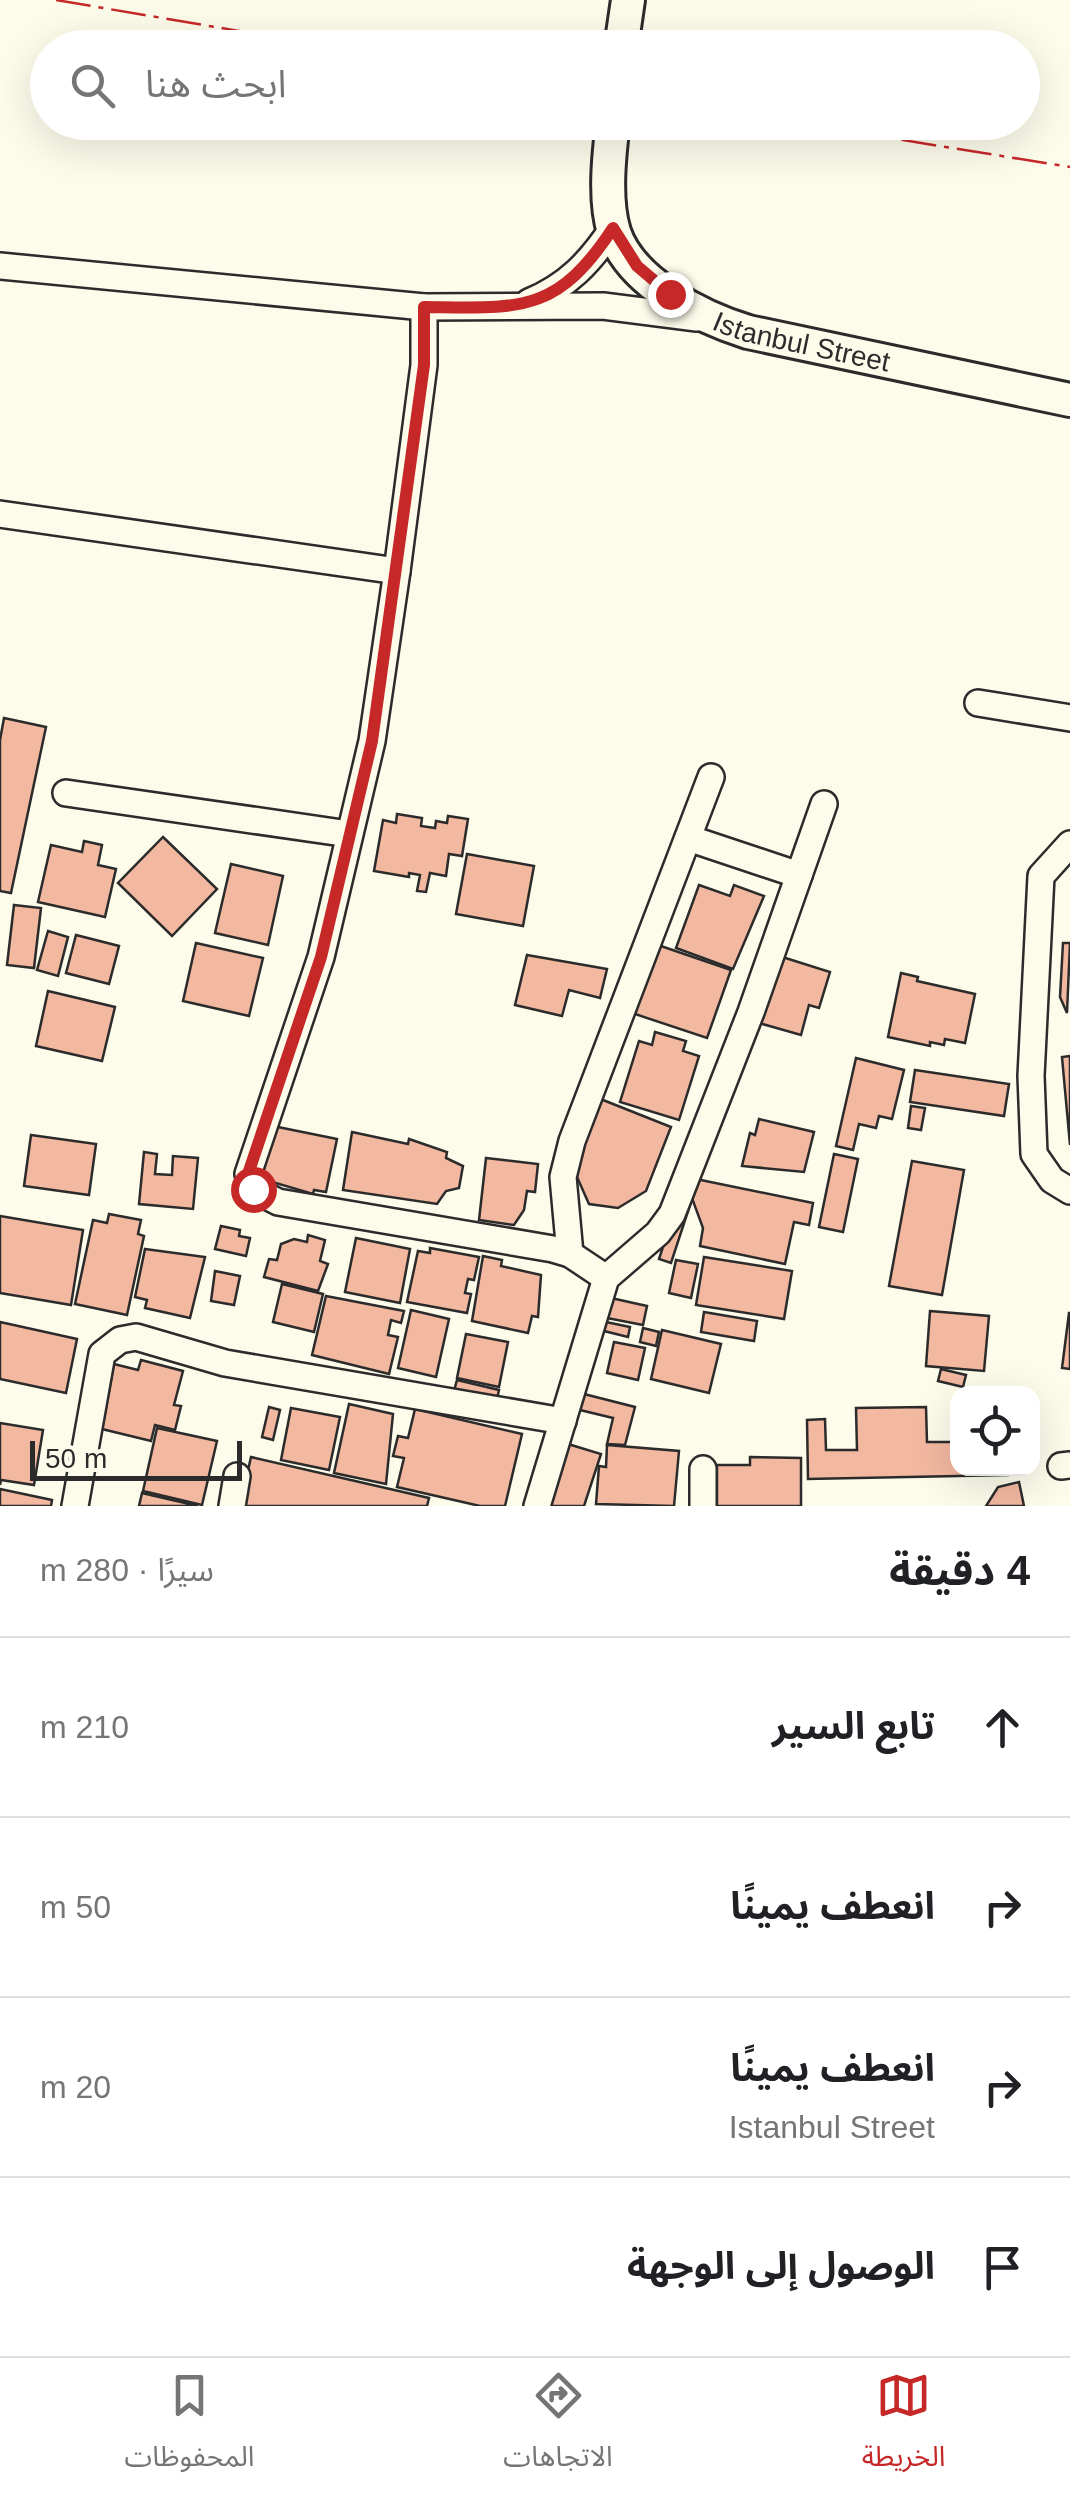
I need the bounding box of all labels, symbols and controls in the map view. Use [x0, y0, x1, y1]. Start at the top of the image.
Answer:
search box [30, 30, 1040, 140]
icon: search [65, 58, 120, 113]
text: ابحث هنا [145, 63, 286, 105]
route end [648, 272, 694, 318]
street label: Istanbul Street [709, 305, 893, 377]
route start [231, 1167, 277, 1213]
map controls [950, 1386, 1040, 1476]
button: locate [950, 1386, 1040, 1476]
scale bar [30, 1436, 242, 1480]
text: 50 m [45, 1443, 107, 1474]
text: 4 دقيقة [889, 1547, 1030, 1594]
text: سيرًا · 280 m [40, 1552, 214, 1588]
icon: ahead [975, 1700, 1030, 1755]
text: تابع السير [772, 1705, 935, 1747]
text: 210 m [40, 1709, 129, 1745]
icon: right [975, 1880, 1030, 1935]
text: انعطف يمينًا [730, 1885, 935, 1927]
text: 50 m [40, 1889, 111, 1925]
text: انعطف يمينًا [730, 2047, 935, 2089]
icon: right [975, 2060, 1030, 2115]
text: 20 m [40, 2069, 111, 2105]
text: Istanbul Street [729, 2109, 935, 2145]
icon: arrive [975, 2240, 1030, 2295]
text: الوصول إلى الوجهة [627, 2245, 935, 2287]
tab: المحفوظات [124, 2368, 254, 2487]
tab: الاتجاهات [503, 2368, 613, 2487]
tab: الخريطة [862, 2368, 946, 2487]

